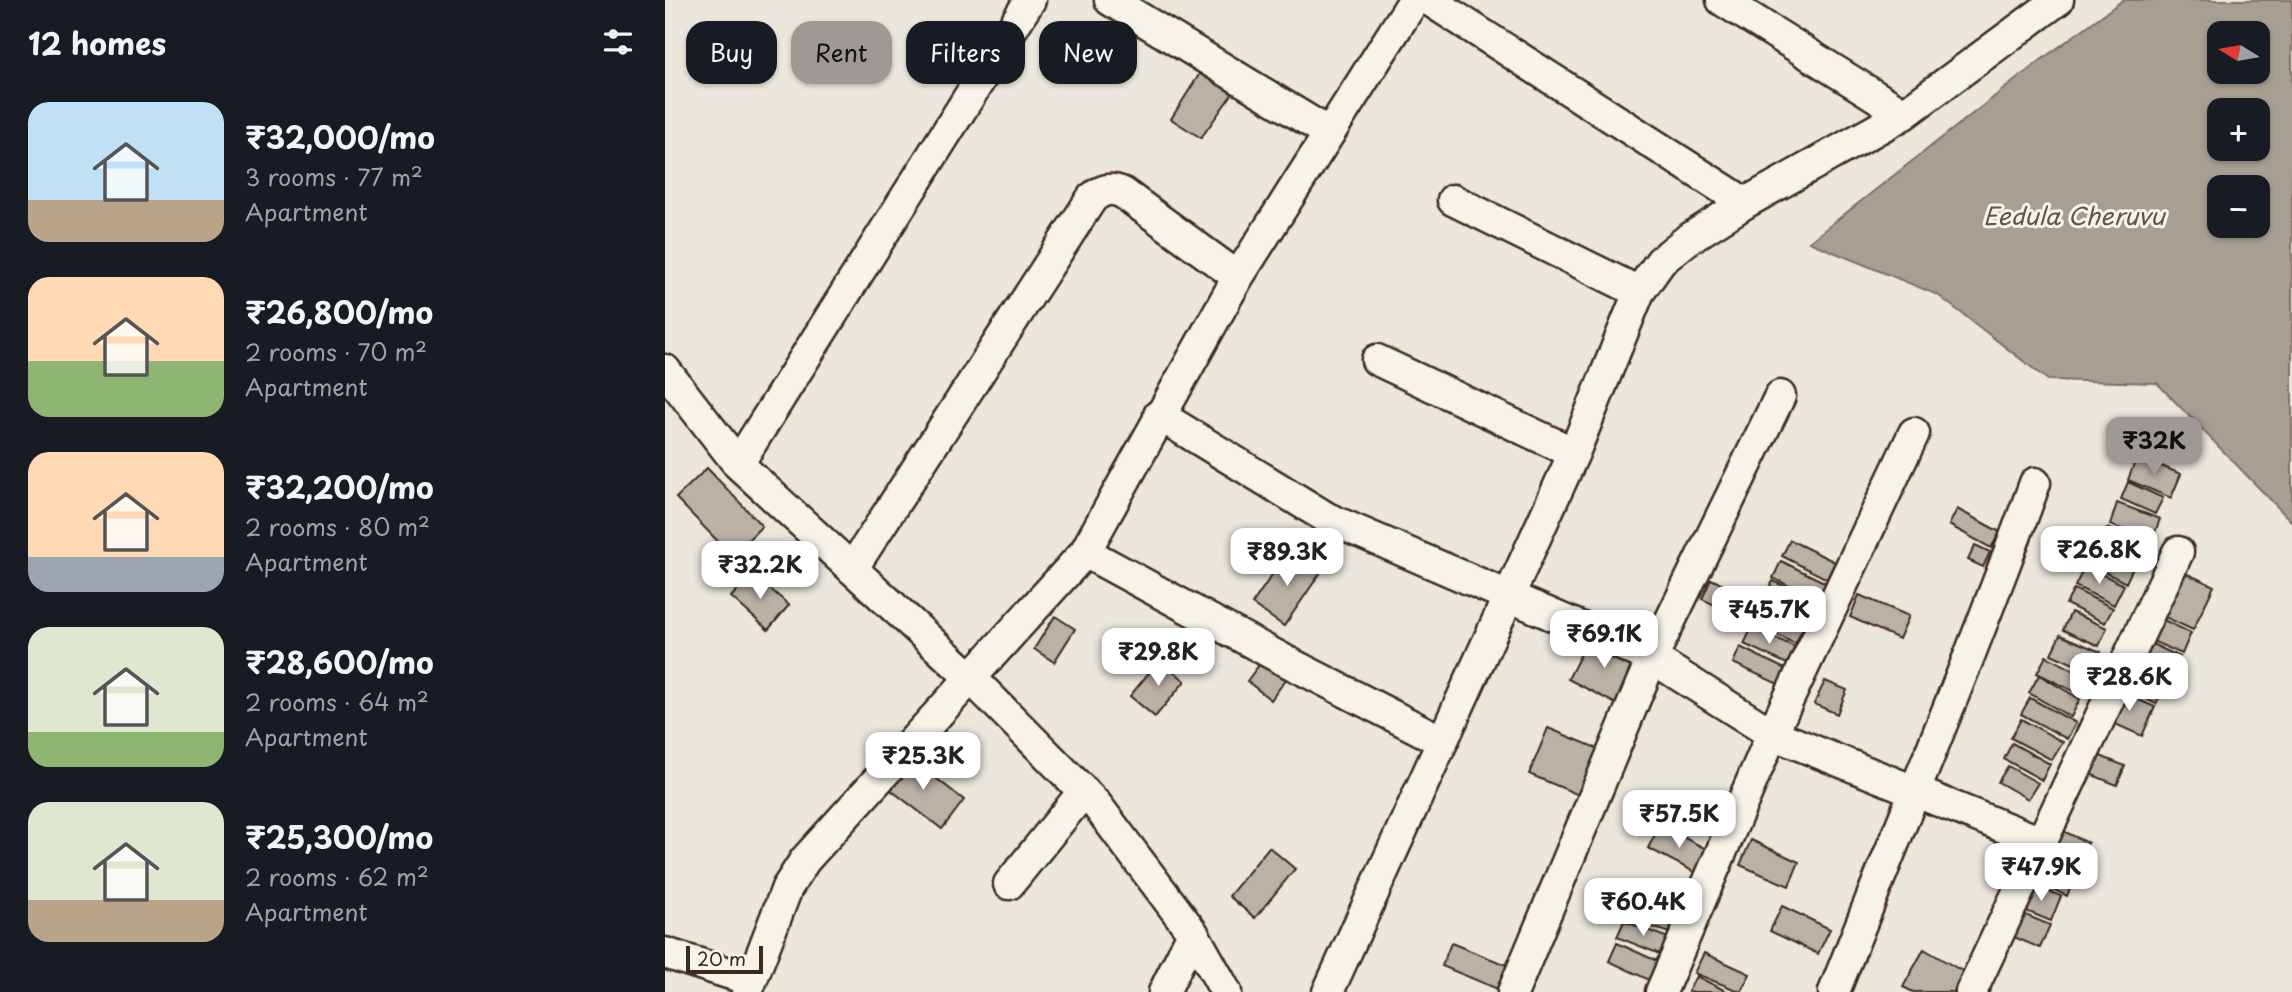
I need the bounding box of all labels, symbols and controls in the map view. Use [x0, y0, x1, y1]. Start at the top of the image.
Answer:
text: 12 homes [28, 20, 166, 65]
chip: Buy [686, 21, 777, 84]
chip: Rent [791, 21, 892, 84]
chip: Filters [906, 21, 1025, 84]
chip: New [1039, 21, 1137, 84]
north arrow [2207, 21, 2270, 84]
map controls [2207, 21, 2270, 238]
icon: filters [599, 23, 637, 61]
button: + [2207, 98, 2270, 161]
text: ₹32,000/mo [245, 114, 435, 159]
icon: home [84, 130, 168, 214]
text: 3 rooms · 77 m² [245, 159, 423, 194]
button: − [2207, 175, 2270, 238]
text: Apartment [245, 194, 368, 229]
water label: Eedula Cheruvu [1983, 197, 2166, 233]
text: ₹26,800/mo [245, 289, 433, 334]
icon: home [84, 305, 168, 389]
text: 2 rooms · 70 m² [245, 334, 427, 369]
text: Apartment [245, 369, 368, 404]
pin: ₹32K [2113, 418, 2195, 477]
text: ₹32K [2122, 422, 2186, 457]
text: ₹32,200/mo [245, 464, 434, 509]
icon: home [84, 480, 168, 564]
text: 2 rooms · 80 m² [245, 509, 430, 544]
pin: ₹26.8K [2042, 526, 2156, 586]
pin: ₹89.3K [1230, 528, 1344, 588]
text: ₹26.8K [2057, 531, 2142, 566]
text: ₹89.3K [1246, 533, 1328, 568]
pin: ₹32.2K [703, 542, 817, 601]
text: Apartment [245, 544, 368, 579]
text: ₹32.2K [717, 546, 803, 581]
pin: ₹45.7K [1712, 586, 1826, 646]
text: ₹45.7K [1728, 591, 1810, 626]
pin: ₹69.1K [1547, 610, 1661, 670]
text: ₹69.1K [1566, 615, 1642, 650]
pin: ₹29.8K [1101, 628, 1215, 688]
text: ₹29.8K [1118, 633, 1198, 668]
text: ₹28,600/mo [245, 639, 434, 684]
pin: ₹28.6K [2072, 654, 2186, 713]
icon: home [84, 655, 168, 739]
text: ₹28.6K [2086, 658, 2172, 693]
text: 2 rooms · 64 m² [245, 684, 429, 719]
text: Apartment [245, 719, 368, 754]
pin: ₹25.3K [866, 732, 980, 792]
text: ₹25.3K [881, 737, 965, 772]
pin: ₹57.5K [1622, 790, 1736, 850]
text: ₹57.5K [1639, 795, 1719, 830]
text: ₹25,300/mo [245, 814, 433, 859]
icon: home [84, 830, 168, 914]
pin: ₹47.9K [1984, 844, 2098, 903]
text: ₹47.9K [2001, 848, 2081, 883]
text: 2 rooms · 62 m² [245, 859, 429, 894]
pin: ₹60.4K [1586, 878, 1700, 938]
text: ₹60.4K [1600, 883, 1686, 918]
text: Apartment [245, 894, 368, 929]
scale bar [686, 943, 763, 975]
text: 20 m [697, 944, 746, 972]

